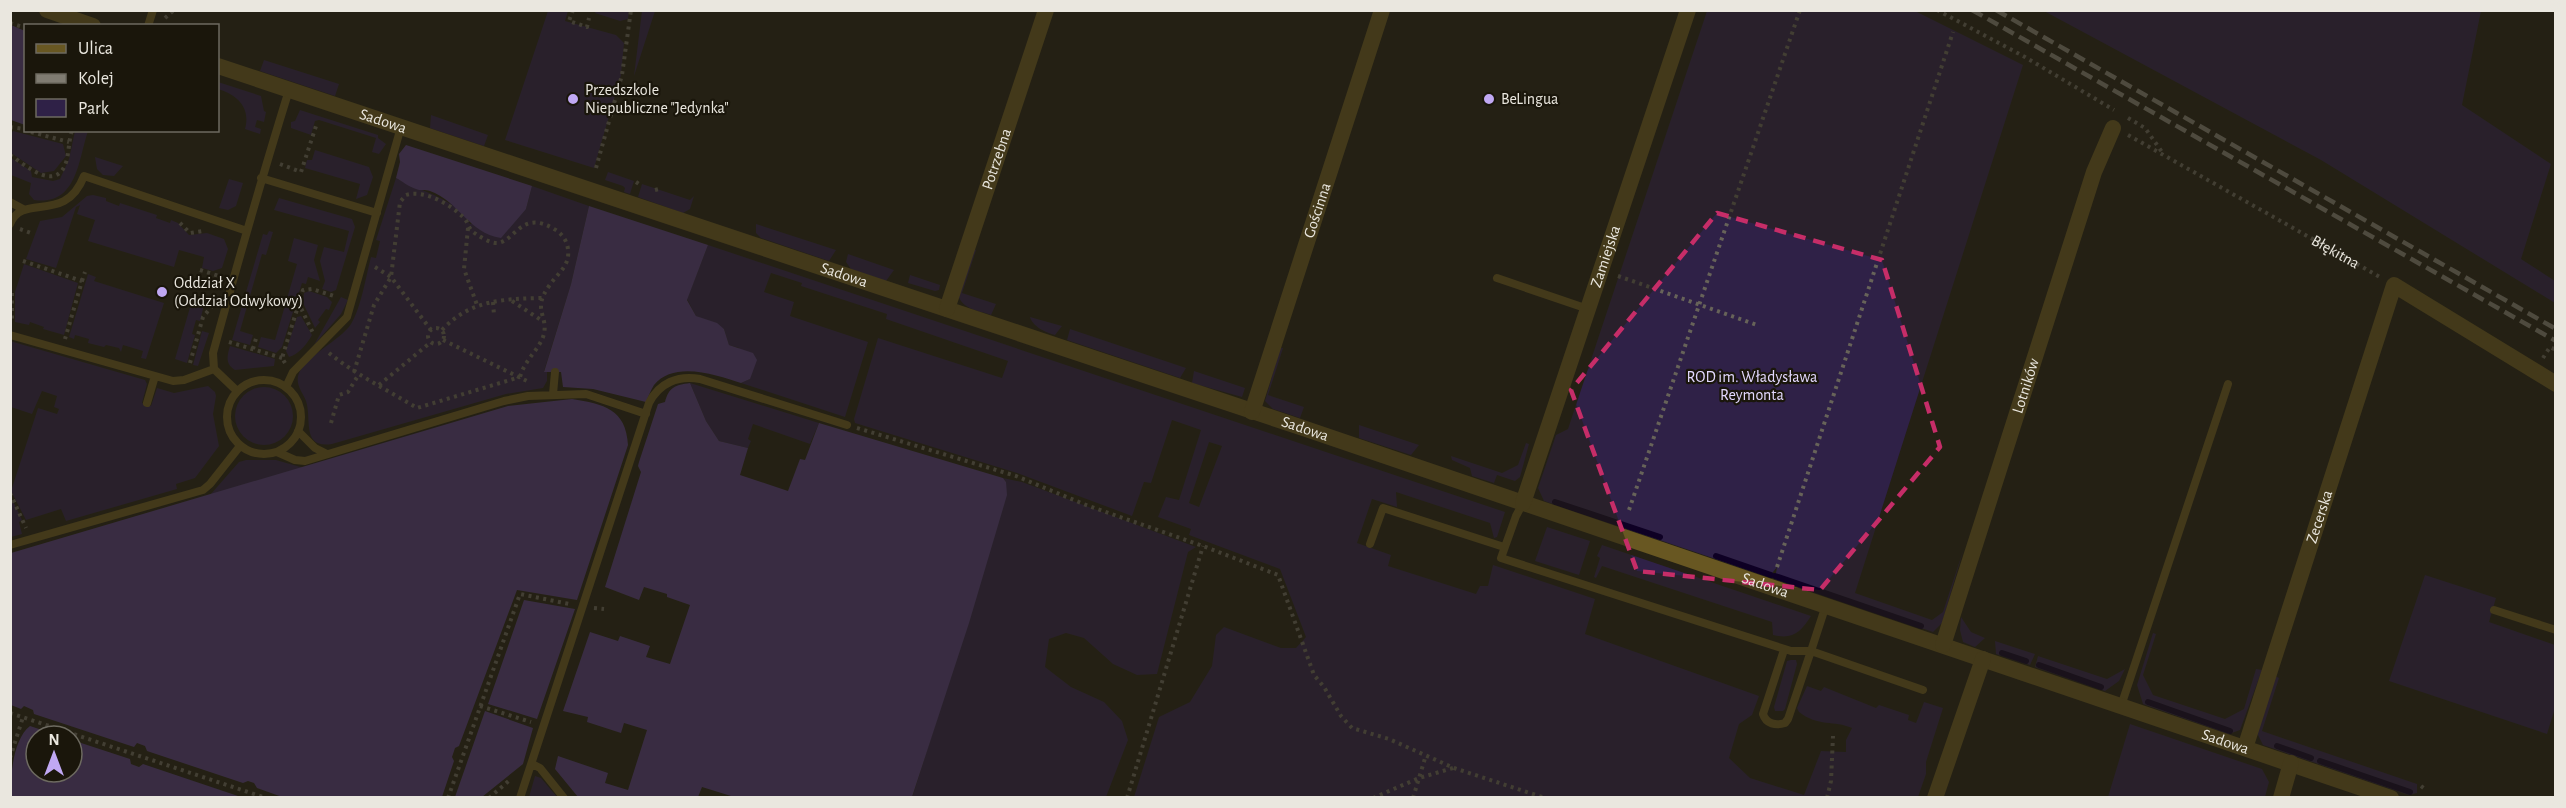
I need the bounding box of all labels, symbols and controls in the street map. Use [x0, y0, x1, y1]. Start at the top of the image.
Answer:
legend [24, 24, 219, 132]
text: Ulica [78, 40, 113, 58]
text: Kolej [78, 70, 114, 88]
place label: Przedszkole Niepubliczne "Jedynka" [585, 82, 729, 117]
place label: BeLingua [1501, 91, 1558, 107]
marker: Przedszkole Niepubliczne "Jedynka" [566, 92, 580, 106]
marker: BeLingua [1482, 92, 1496, 106]
text: Park [78, 100, 110, 118]
street label: Sadowa [358, 106, 409, 136]
street label: Potrzebna [979, 126, 1014, 192]
street label: Gościnna [1301, 181, 1334, 240]
street label: Zamiejska [1588, 223, 1623, 289]
street label: Błękitna [2309, 232, 2362, 272]
street label: Sadowa [819, 260, 870, 290]
place label: Oddział X (Oddział Odwykowy) [174, 275, 303, 310]
marker: Oddział X (Oddział Odwykowy) [155, 285, 169, 299]
street label: Lotników [2009, 356, 2042, 415]
park label: ROD im. Władysława Reymonta [1687, 369, 1817, 404]
street label: Sadowa [1280, 413, 1331, 444]
street label: Zecerska [2303, 488, 2335, 545]
street label: Sadowa [1740, 570, 1791, 601]
north arrow [24, 724, 84, 784]
street label: Sadowa [2200, 726, 2251, 757]
text: N [48, 732, 60, 748]

